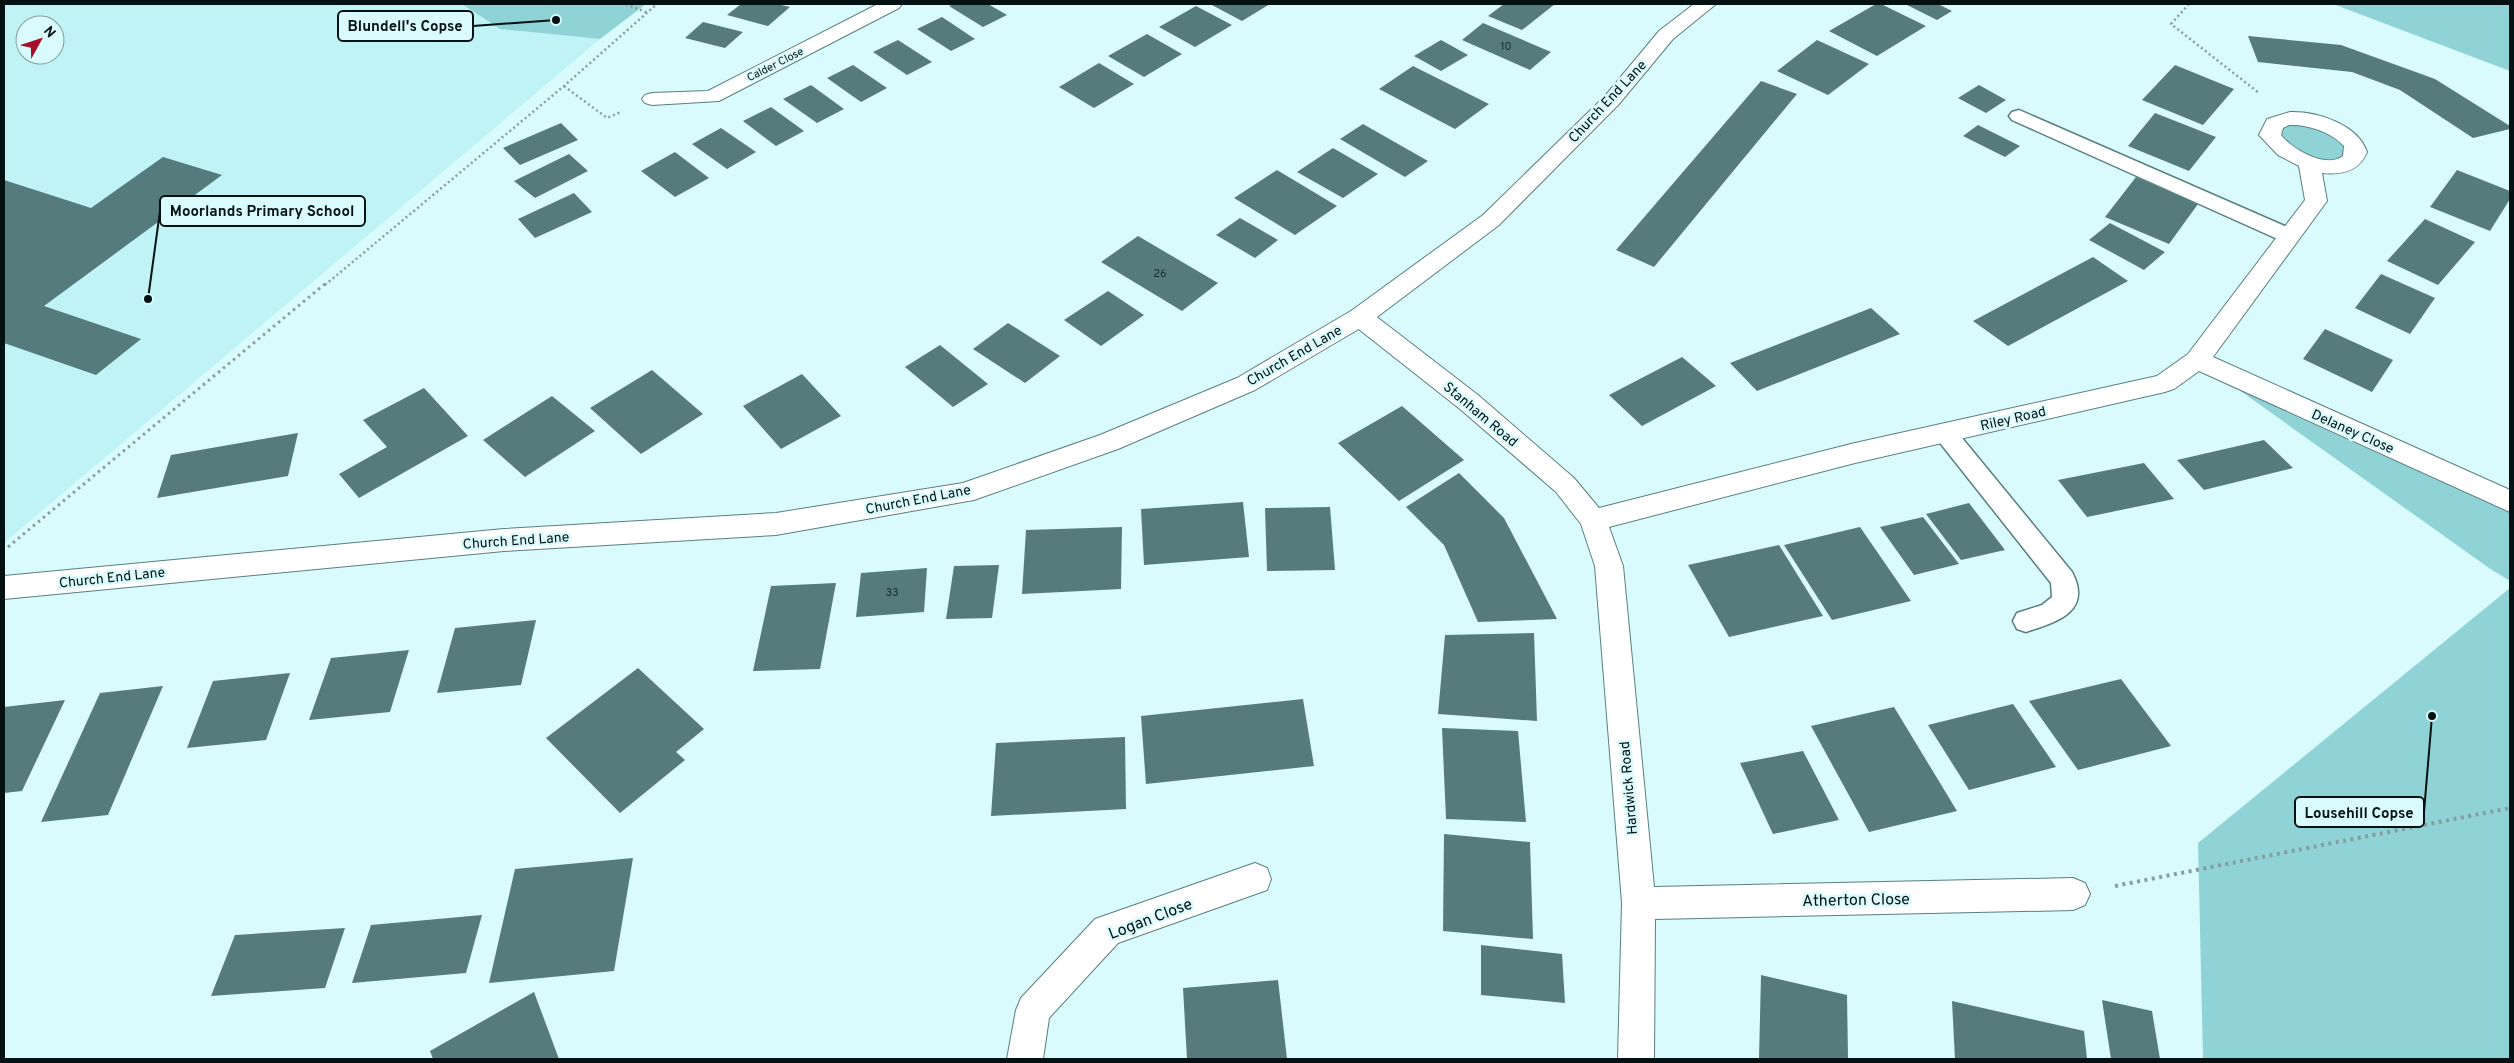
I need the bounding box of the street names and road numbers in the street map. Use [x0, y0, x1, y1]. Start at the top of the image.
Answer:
street label: Calder Close [745, 45, 806, 85]
street label: Church End Lane [1565, 57, 1651, 147]
street label: Church End Lane [1244, 322, 1345, 390]
street label: Stanham Road [1439, 379, 1521, 451]
street label: Riley Road [1979, 404, 2048, 435]
street label: Delaney Close [2308, 407, 2396, 458]
street label: Church End Lane [864, 482, 972, 519]
street label: Church End Lane [462, 529, 570, 554]
street label: Church End Lane [58, 564, 166, 593]
street label: Hardwick Road [1617, 741, 1642, 835]
street label: Atherton Close [1802, 890, 1910, 912]
street label: Logan Close [1106, 895, 1195, 945]

